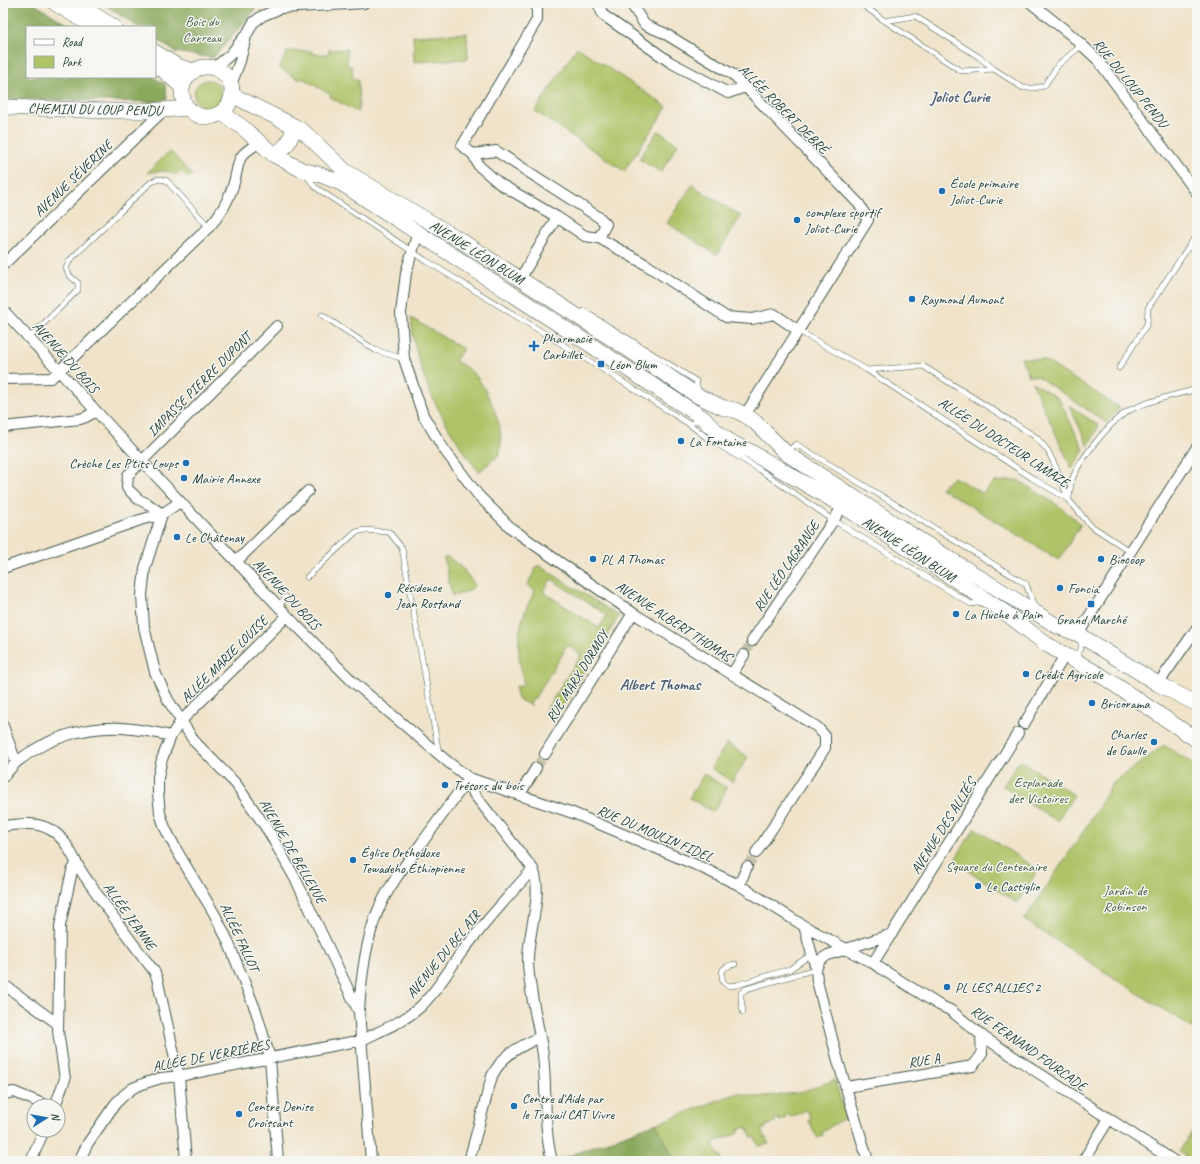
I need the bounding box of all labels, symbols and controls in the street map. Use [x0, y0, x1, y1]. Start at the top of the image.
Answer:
park label: Bois du Carreau [183, 13, 222, 46]
legend [26, 26, 156, 78]
text: Road [62, 34, 84, 50]
street label: RUE DU LOUP PENDU [1090, 36, 1174, 134]
text: Park [62, 54, 83, 70]
street label: ALLÉE ROBERT DEBRÉ [735, 61, 833, 159]
district label: Joliot Curie [929, 87, 991, 107]
street label: CHEMIN DU LOUP PENDU [28, 100, 165, 119]
street label: AVENUE SÉVERINE [31, 135, 118, 220]
place label: École primaire Joliot-Curie [949, 175, 1019, 208]
marker: École primaire Joliot-Curie [937, 186, 947, 196]
place label: complexe sportif Joliot-Curie [804, 204, 883, 237]
marker: complexe sportif Joliot-Curie [792, 215, 802, 225]
street label: AVENUE LÉON BLUM [427, 217, 528, 289]
place label: Raymond Aumont [920, 291, 1005, 308]
marker: Raymond Aumont [907, 294, 917, 304]
street label: AVENUE DU BOIS [29, 318, 104, 398]
street label: IMPASSE PIERRE DUPONT [144, 326, 258, 440]
place label: Pharmacie Carbillet [542, 330, 593, 363]
marker: Pharmacie Carbillet [529, 341, 539, 351]
place label: Léon Blum [609, 356, 658, 373]
marker: Léon Blum [596, 359, 606, 369]
street label: ALLÉE DU DOCTEUR LAMAZE [935, 394, 1074, 492]
place label: La Fontaine [689, 433, 747, 450]
marker: La Fontaine [676, 436, 686, 446]
place label: Crèche Les P'tits Loups [69, 455, 179, 472]
marker: Crèche Les P'tits Loups [181, 458, 191, 468]
place label: Mairie Annexe [192, 470, 261, 487]
marker: Mairie Annexe [179, 473, 189, 483]
street label: AVENUE LÉON BLUM [859, 513, 960, 587]
street label: RUE LÉO LAGRANGE [750, 517, 824, 615]
place label: Le Châtenay [185, 529, 245, 546]
marker: Le Châtenay [172, 532, 182, 542]
place label: PL A Thomas [601, 551, 665, 568]
place label: Biocoop [1109, 551, 1145, 568]
marker: PL A Thomas [588, 554, 598, 564]
marker: Biocoop [1096, 554, 1106, 564]
street label: AVENUE DU BOIS [249, 555, 325, 635]
street label: AVENUE ALBERT THOMAS [613, 578, 738, 667]
place label: Résidence Jean Rostand [395, 579, 462, 612]
place label: Foncia [1068, 580, 1100, 597]
marker: Foncia [1055, 583, 1065, 593]
marker: Résidence Jean Rostand [383, 590, 393, 600]
marker: Grand Marché [1086, 599, 1096, 609]
place label: La Huche à Pain [964, 606, 1043, 623]
marker: La Huche à Pain [951, 609, 961, 619]
street label: ALLÉE MARIE LOUISE [177, 611, 273, 706]
place label: Grand Marché [1056, 611, 1128, 628]
street label: RUE MARX DORMOY [542, 626, 613, 725]
place label: Crédit Agricole [1034, 666, 1104, 683]
marker: Crédit Agricole [1021, 669, 1031, 679]
district label: Albert Thomas [620, 675, 702, 695]
place label: Bricorama [1100, 695, 1150, 712]
marker: Bricorama [1087, 698, 1097, 708]
place label: Charles de Gaulle [1106, 726, 1147, 759]
marker: Charles de Gaulle [1149, 737, 1159, 747]
street label: AVENUE DES ALLIÉS [907, 773, 981, 877]
park label: Esplanade des Victoires [1008, 774, 1069, 807]
place label: Trésors du bois [453, 777, 525, 794]
marker: Trésors du bois [440, 780, 450, 790]
street label: AVENUE DE BELLEVUE [256, 796, 331, 909]
street label: RUE DU MOULIN FIDEL [595, 801, 715, 865]
place label: Église Orthodoxe Tewadeho Éthiopienne [361, 844, 466, 877]
marker: Église Orthodoxe Tewadeho Éthiopienne [348, 855, 358, 865]
park label: Square du Centenaire [946, 858, 1048, 875]
place label: Le Castiglio [986, 878, 1041, 895]
street label: ALLÉE JEANNE [100, 879, 161, 955]
marker: Le Castiglio [973, 881, 983, 891]
park label: Jardin de Robinson [1102, 882, 1148, 915]
street label: ALLÉE FALLOT [216, 900, 264, 977]
street label: AVENUE DU BEL AIR [403, 906, 485, 1002]
place label: PL LES ALLIES 2 [955, 979, 1042, 996]
marker: PL LES ALLIES 2 [942, 982, 952, 992]
street label: RUE FERNAND FOURCADE [968, 1002, 1092, 1096]
street label: ALLÉE DE VERRIÈRES [151, 1035, 273, 1075]
street label: RUE A [907, 1049, 942, 1071]
place label: Centre d'Aide par le Travail CAT Vivre [522, 1090, 616, 1123]
north arrow [26, 1098, 66, 1138]
place label: Centre Denise Croissant [247, 1098, 314, 1131]
marker: Centre d'Aide par le Travail CAT Vivre [509, 1101, 519, 1111]
marker: Centre Denise Croissant [234, 1109, 244, 1119]
text: N [48, 1111, 64, 1123]

